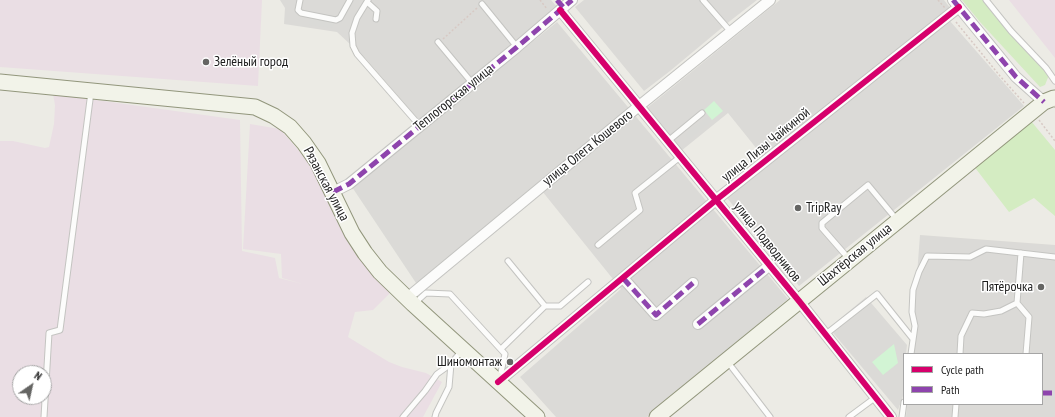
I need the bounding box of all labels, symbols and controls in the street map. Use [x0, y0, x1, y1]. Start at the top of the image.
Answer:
place label: Зелёный город [214, 54, 288, 70]
marker: Зелёный город [201, 57, 211, 67]
street label: Теплогорская улица [411, 61, 497, 135]
street label: улица Лизы Чайкиной [718, 104, 814, 186]
street label: улица Олега Кошевого [539, 106, 637, 190]
street label: Рязанская улица [299, 144, 353, 224]
street label: улица Подводников [730, 199, 804, 285]
place label: TripRay [806, 200, 842, 216]
marker: TripRay [793, 203, 803, 213]
street label: Шахтёрская улица [815, 220, 895, 290]
place label: Пятёрочка [981, 279, 1033, 295]
marker: Пятёрочка [1036, 282, 1046, 292]
legend [903, 353, 1043, 405]
place label: Шиномонтаж [437, 354, 502, 370]
marker: Шиномонтаж [505, 357, 515, 367]
text: Cycle path [941, 362, 984, 377]
north arrow [12, 365, 52, 405]
text: N [32, 368, 45, 383]
text: Path [941, 382, 959, 397]

